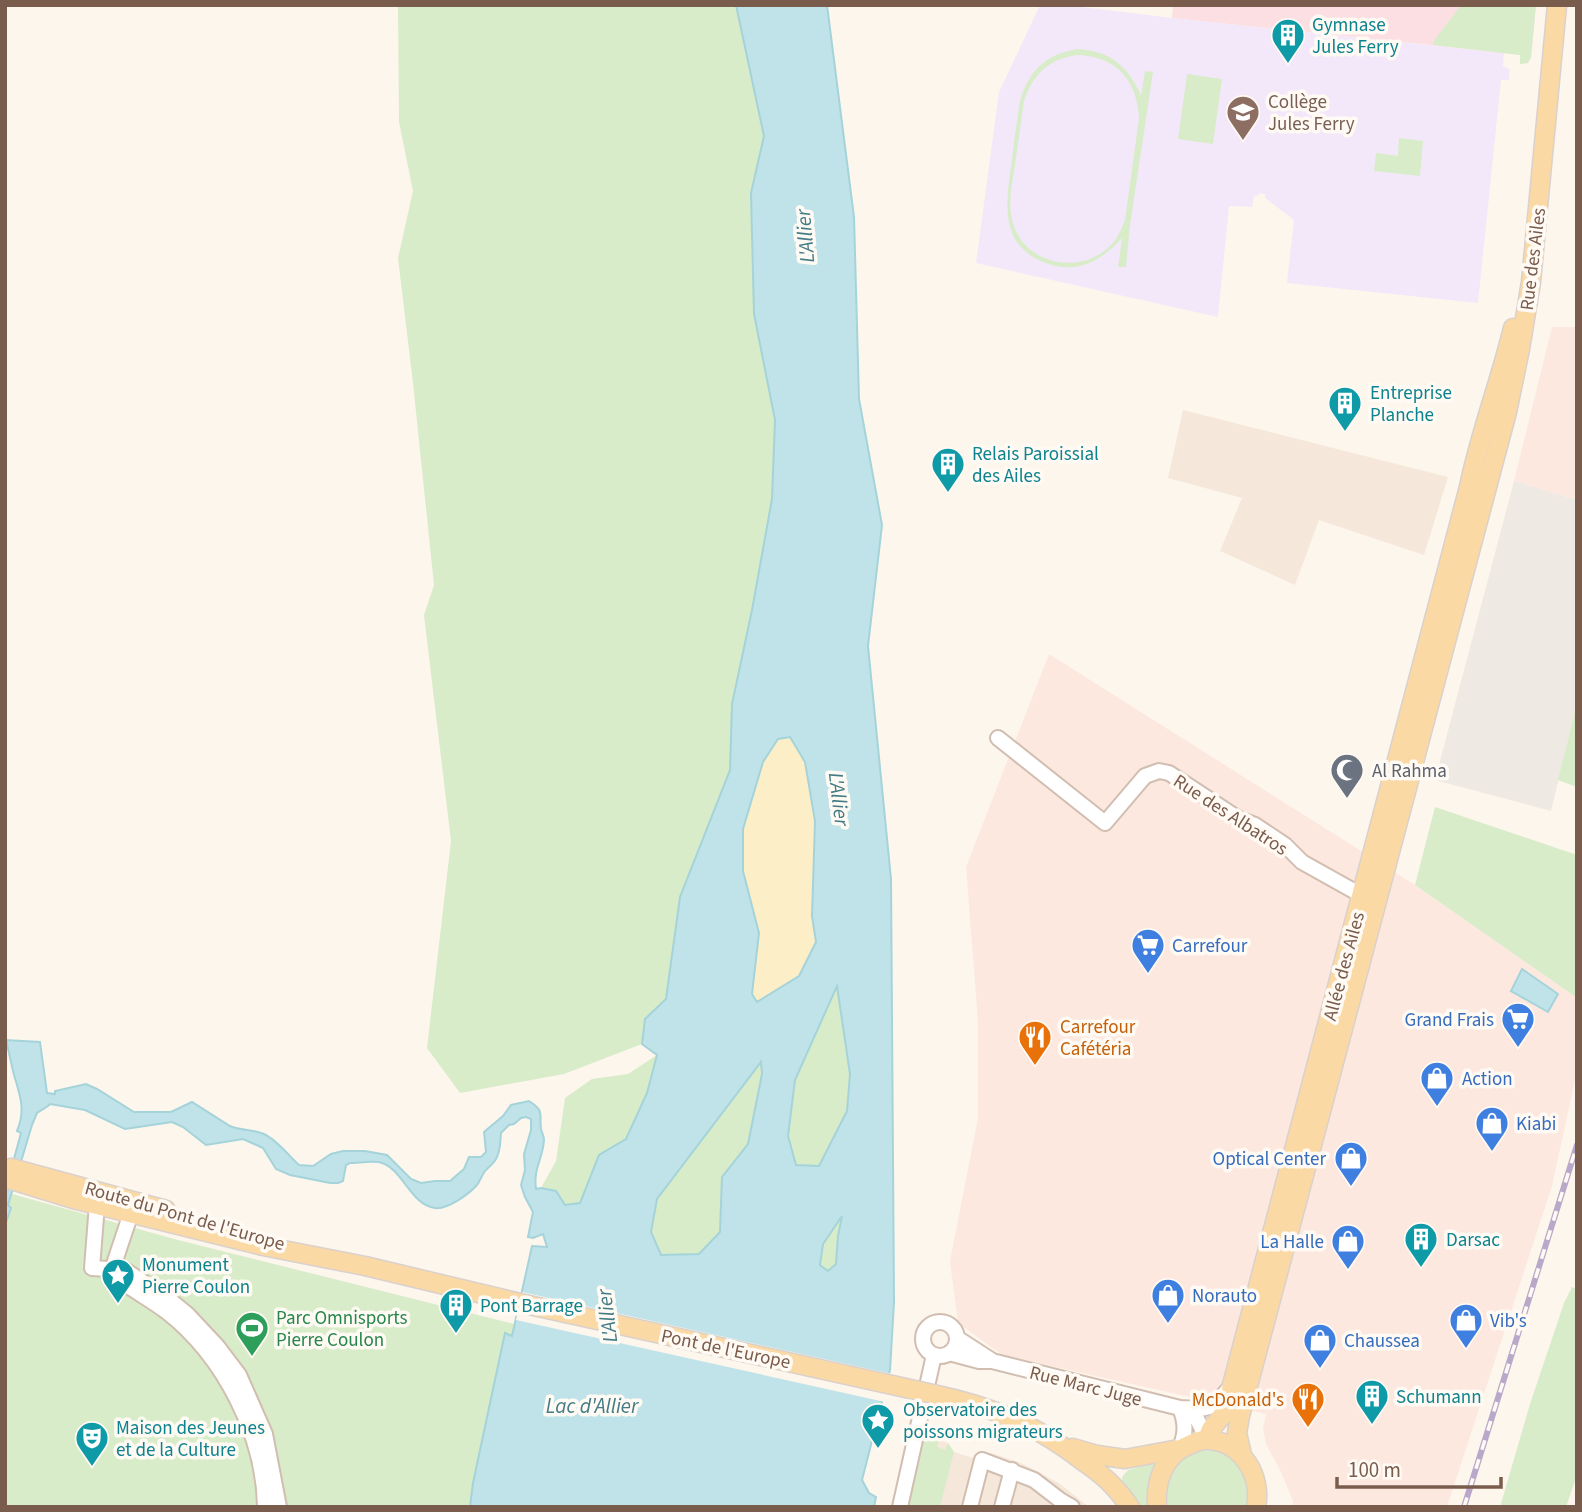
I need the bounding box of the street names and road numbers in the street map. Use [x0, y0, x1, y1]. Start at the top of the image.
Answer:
street label: Rue des Ailes [1514, 206, 1553, 312]
street label: Rue des Albatros [1168, 768, 1293, 863]
street label: Allée des Ailes [1317, 909, 1372, 1024]
street label: Route du Pont de l'Europe [81, 1175, 288, 1258]
street label: Pont de l'Europe [659, 1323, 793, 1376]
street label: Rue Marc Juge [1027, 1359, 1145, 1413]

